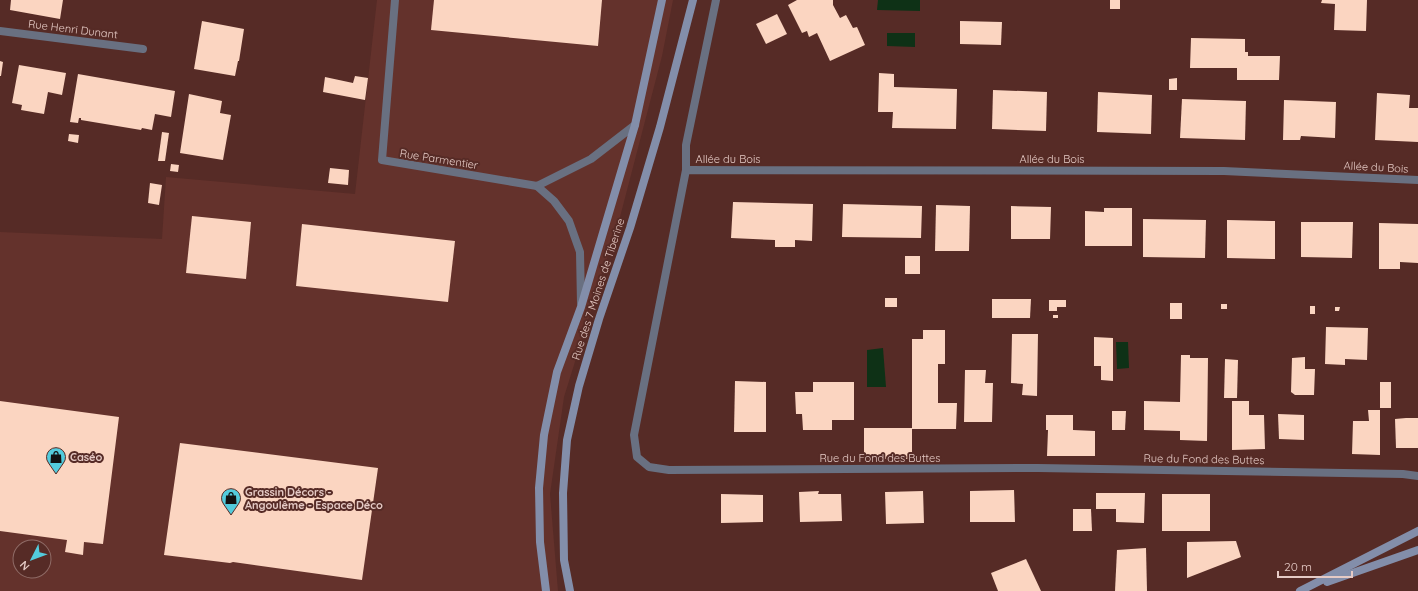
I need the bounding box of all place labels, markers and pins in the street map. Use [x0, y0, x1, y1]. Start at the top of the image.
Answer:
shop icon: Caséo [45, 446, 67, 474]
place label: Caséo [70, 450, 103, 464]
place label: Grassin Décors - Angoulême - Espace Déco [245, 485, 383, 512]
shop icon: Grassin Décors - Angoulême - Espace Déco [220, 487, 242, 515]

